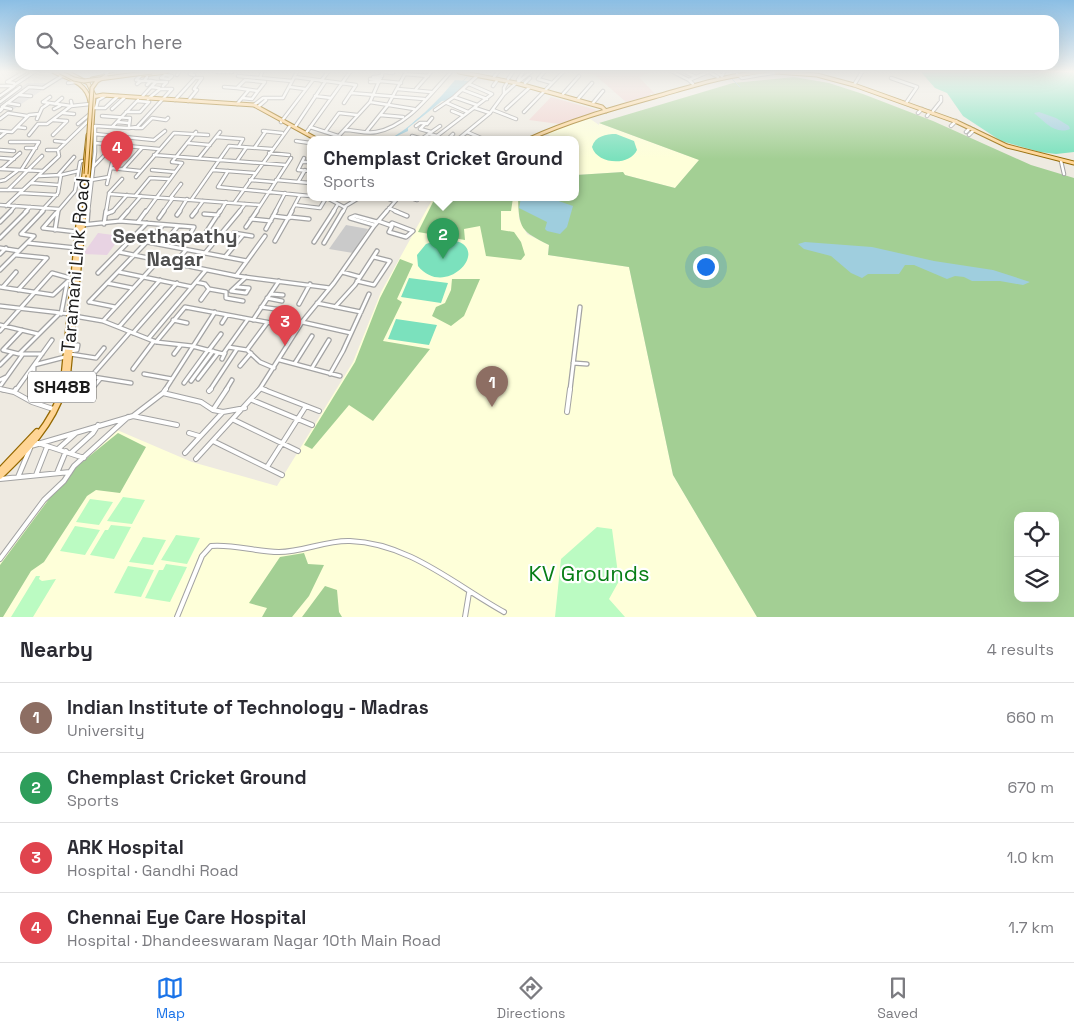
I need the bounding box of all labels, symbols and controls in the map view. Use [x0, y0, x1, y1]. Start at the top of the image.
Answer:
search box [15, 15, 1059, 70]
icon: search [33, 29, 61, 57]
text: Search here [73, 30, 183, 55]
pin: 4 [101, 131, 133, 172]
popup [307, 136, 579, 201]
text: Chemplast Cricket Ground [323, 146, 563, 171]
text: Sports [323, 171, 375, 192]
street label: Taramani Link Road [55, 177, 96, 353]
pin: 2 [427, 218, 459, 259]
district label: Seethapathy Nagar [112, 223, 238, 272]
your location [693, 254, 719, 280]
pin: 3 [269, 305, 301, 346]
pin: 1 [476, 366, 508, 407]
road number: SH48B [28, 372, 96, 402]
map controls [1014, 512, 1059, 602]
button: locate [1014, 512, 1059, 557]
button: layers [1014, 557, 1059, 602]
park label: KV Grounds [528, 559, 650, 587]
text: Nearby [20, 636, 93, 663]
text: 4 results [987, 639, 1054, 660]
text: Indian Institute of Technology - Madras [67, 695, 429, 720]
text: 1 [32, 707, 40, 728]
text: 660 m [1006, 707, 1054, 728]
text: University [67, 720, 145, 741]
text: Chemplast Cricket Ground [67, 765, 307, 790]
text: 2 [31, 777, 41, 798]
text: 670 m [1007, 777, 1054, 798]
text: Sports [67, 790, 119, 811]
text: ARK Hospital [67, 835, 184, 860]
text: 3 [31, 847, 41, 868]
text: 1.0 km [1007, 847, 1054, 868]
text: Hospital · Gandhi Road [67, 860, 239, 881]
text: Chennai Eye Care Hospital [67, 905, 306, 930]
text: 4 [31, 917, 41, 938]
text: 1.7 km [1008, 917, 1054, 938]
text: Hospital · Dhandeeswaram Nagar 10th Main Road [67, 930, 441, 951]
tab: Map [156, 974, 185, 1022]
tab: Directions [497, 974, 565, 1022]
tab: Saved [877, 974, 918, 1022]

